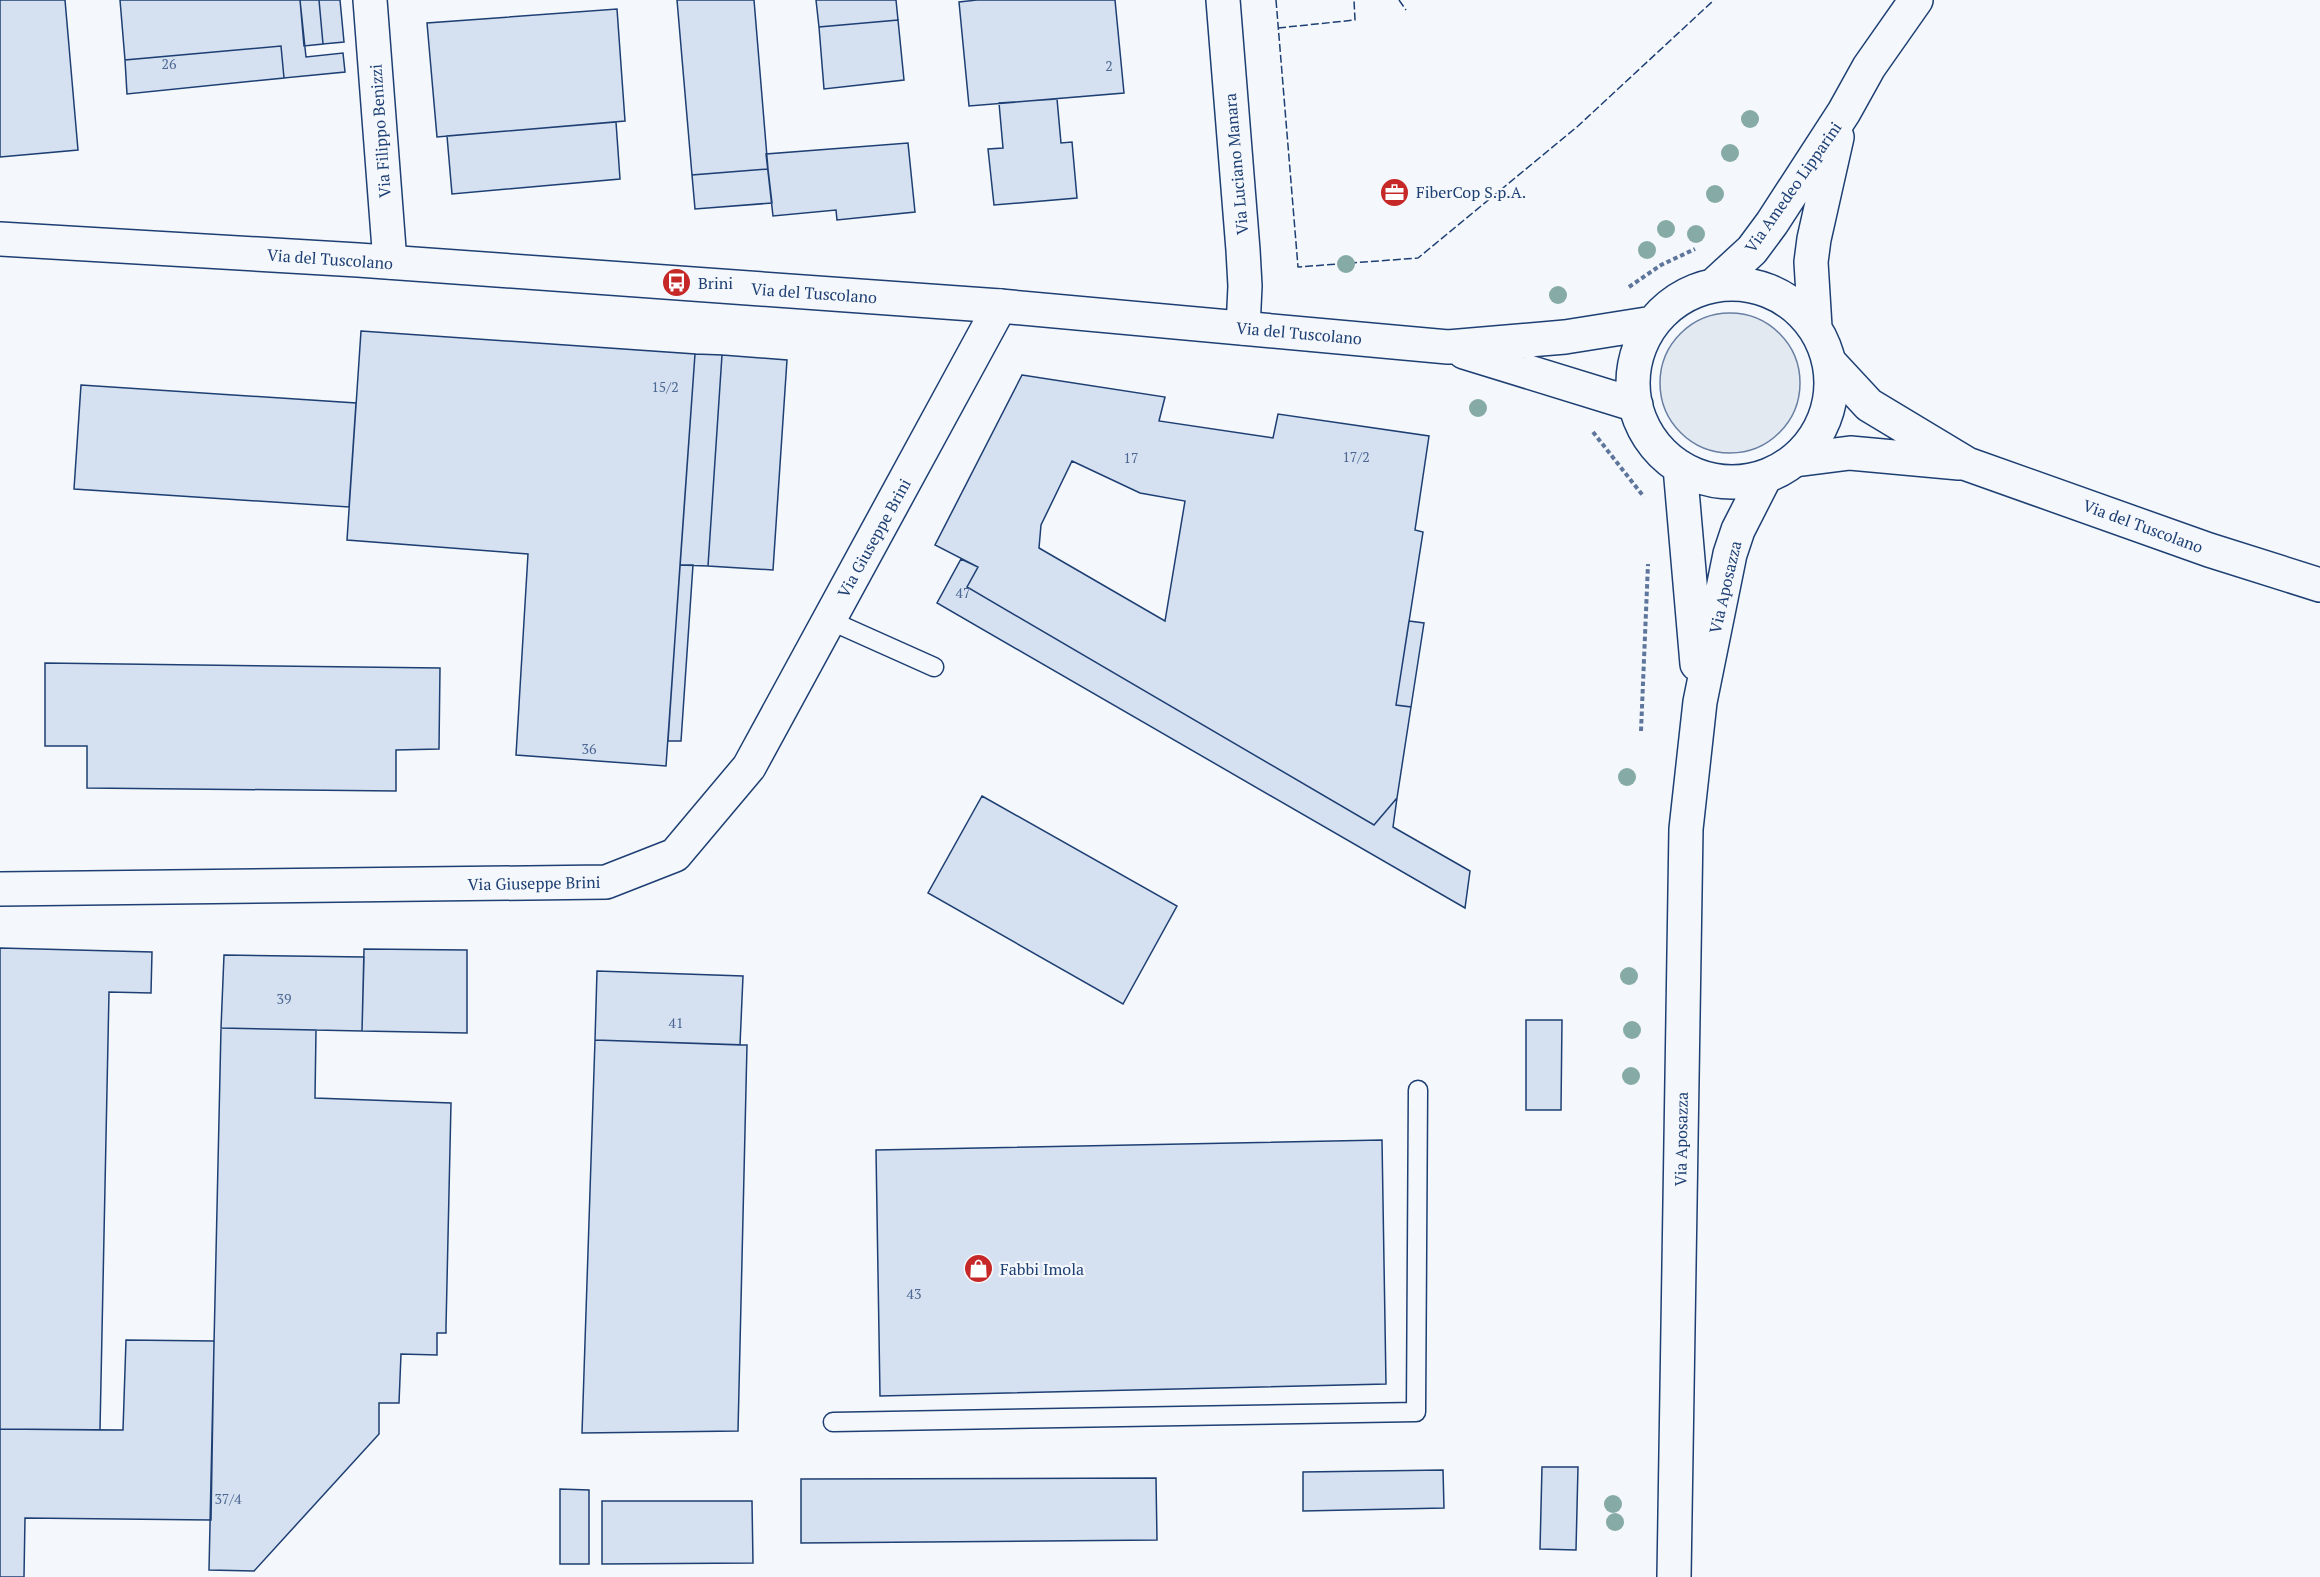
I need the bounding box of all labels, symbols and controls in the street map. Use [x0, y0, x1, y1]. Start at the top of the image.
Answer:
house number: 26 [162, 54, 177, 73]
house number: 2 [1105, 56, 1113, 75]
street label: Via Filippo Benizzi [364, 63, 396, 199]
street label: Via Luciano Manara [1219, 92, 1253, 236]
street label: Via Amedeo Lipparini [1740, 117, 1847, 257]
office icon: FiberCop S.p.A. [1379, 176, 1411, 208]
place label: FiberCop S.p.A. [1416, 181, 1526, 203]
street label: Via del Tuscolano [266, 244, 394, 274]
bus stop icon: Brini [661, 267, 693, 299]
place label: Brini [698, 272, 733, 294]
street label: Via del Tuscolano [750, 278, 878, 308]
street label: Via del Tuscolano [1235, 317, 1363, 349]
house number: 15/2 [651, 377, 679, 396]
house number: 17/2 [1342, 447, 1370, 466]
house number: 17 [1124, 448, 1138, 467]
street label: Via Giuseppe Brini [832, 474, 916, 601]
street label: Via del Tuscolano [2080, 494, 2206, 558]
street label: Via Aposazza [1704, 538, 1746, 636]
house number: 47 [956, 583, 970, 602]
house number: 36 [582, 739, 597, 758]
street label: Via Giuseppe Brini [467, 871, 601, 895]
house number: 39 [277, 989, 291, 1008]
house number: 41 [669, 1013, 683, 1032]
street label: Via Aposazza [1669, 1092, 1693, 1186]
shop icon: Fabbi Imola [963, 1253, 995, 1285]
place label: Fabbi Imola [1000, 1258, 1084, 1280]
house number: 43 [907, 1284, 921, 1303]
house number: 37/4 [214, 1489, 242, 1508]

